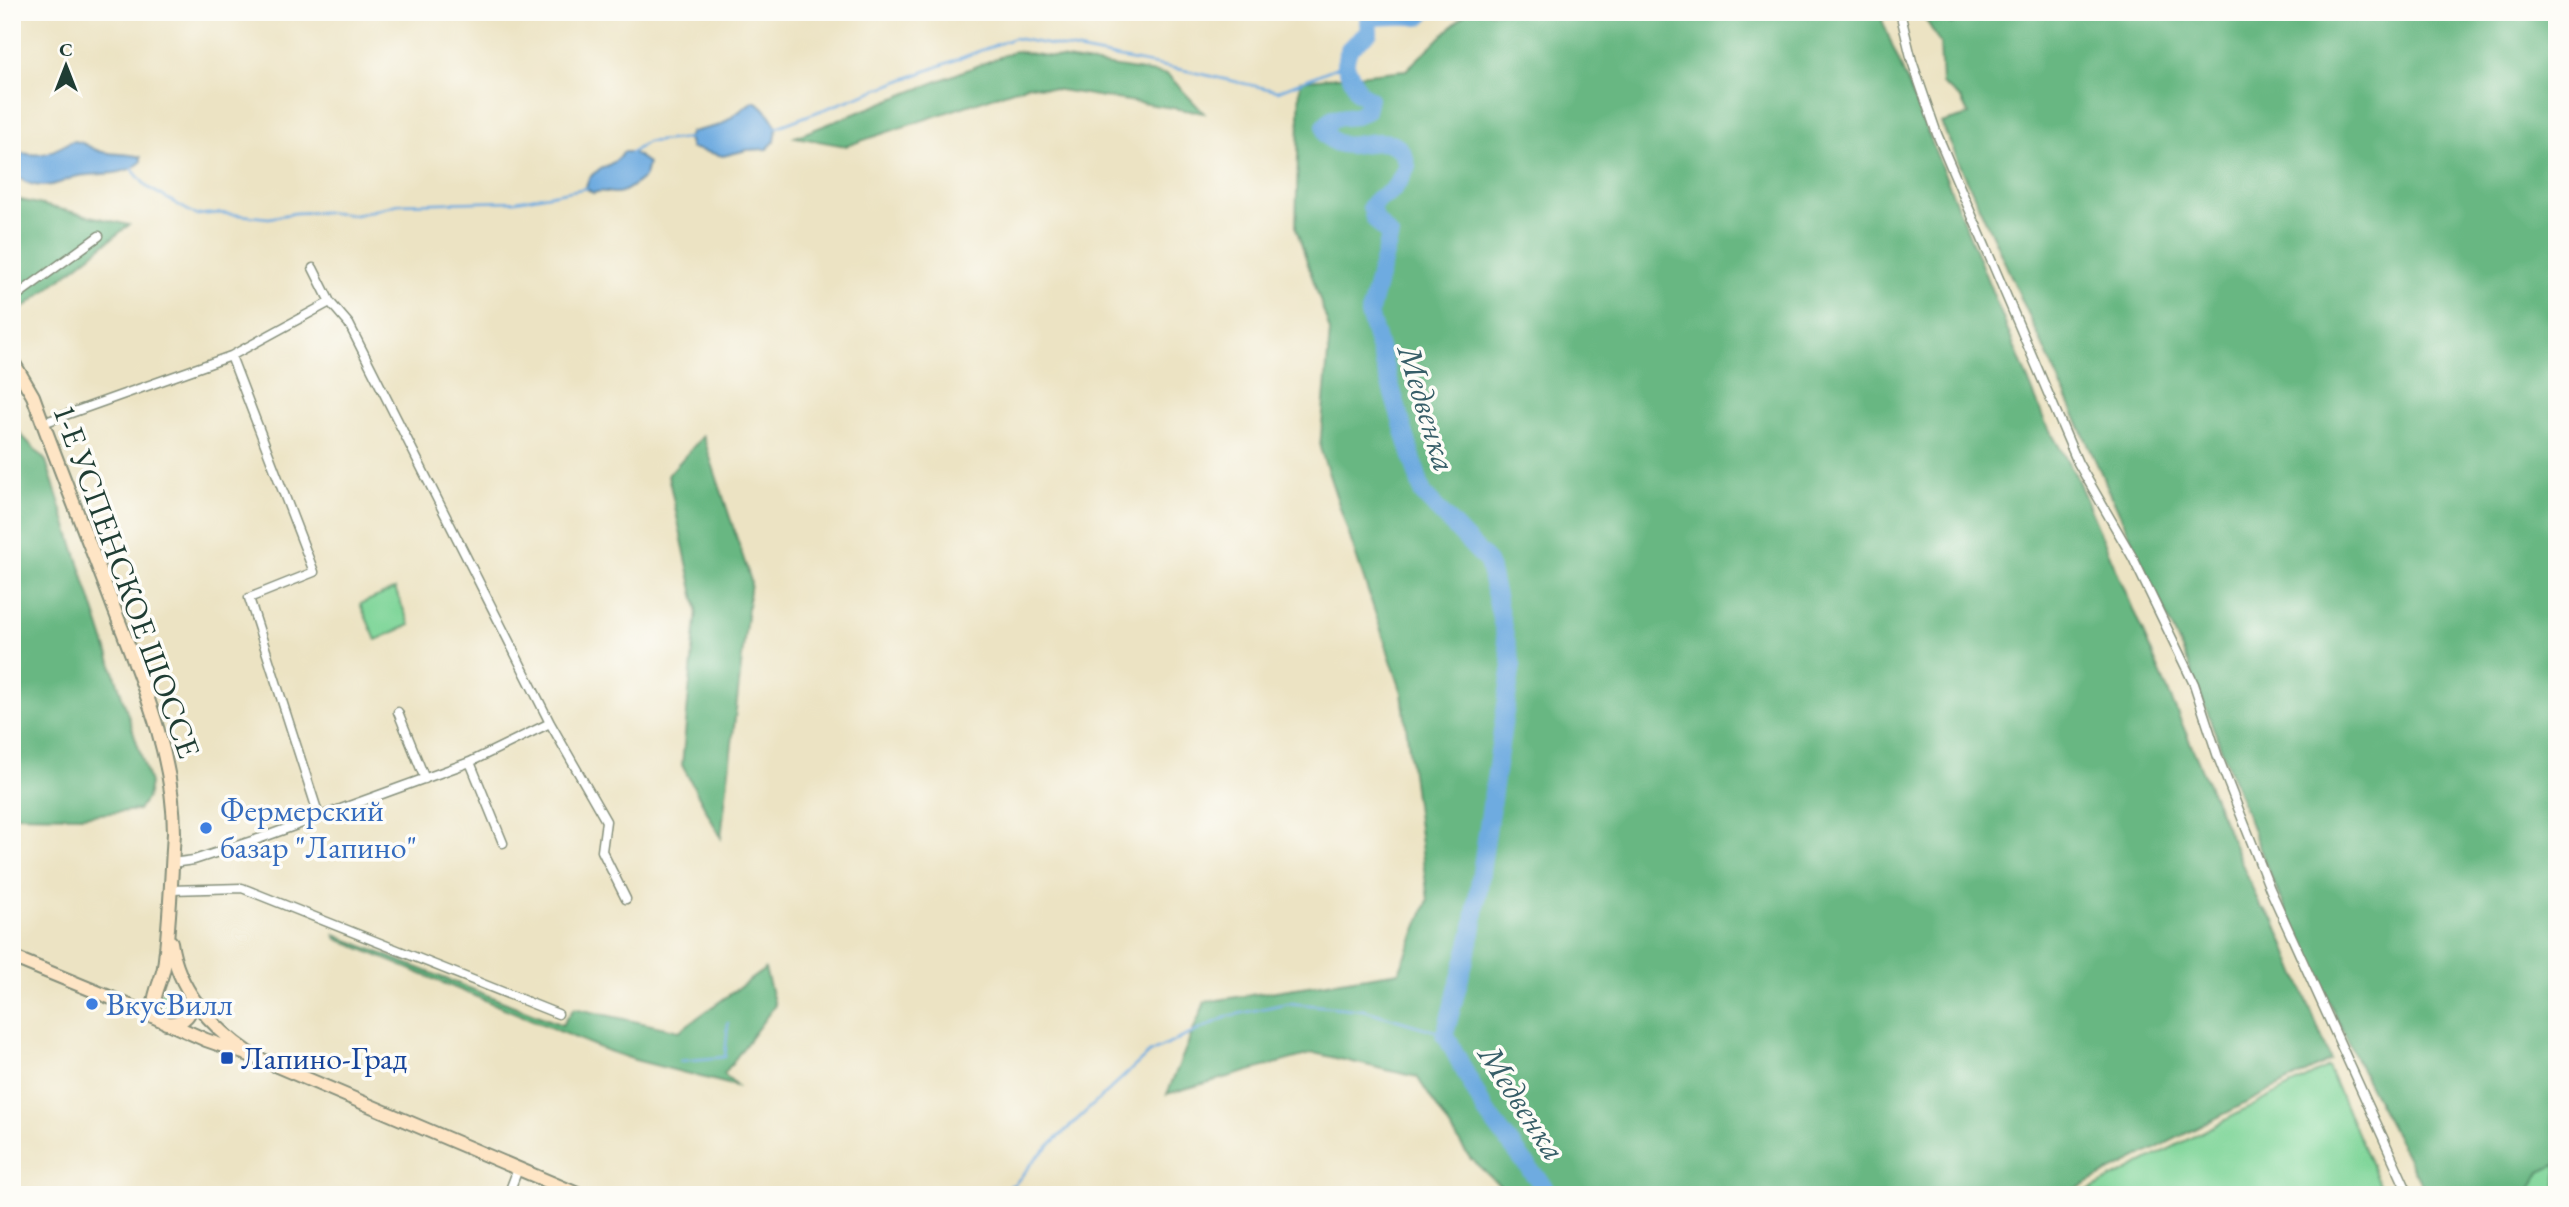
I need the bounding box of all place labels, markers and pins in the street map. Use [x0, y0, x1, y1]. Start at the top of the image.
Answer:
place label: Фермерский базар "Лапино" [220, 789, 417, 868]
marker: Фермерский базар "Лапино" [198, 820, 214, 836]
place label: ВкусВилл [106, 983, 233, 1025]
marker: ВкусВилл [84, 996, 100, 1012]
place label: Лапино-Град [241, 1037, 408, 1079]
marker: Лапино-Град [219, 1050, 235, 1066]

